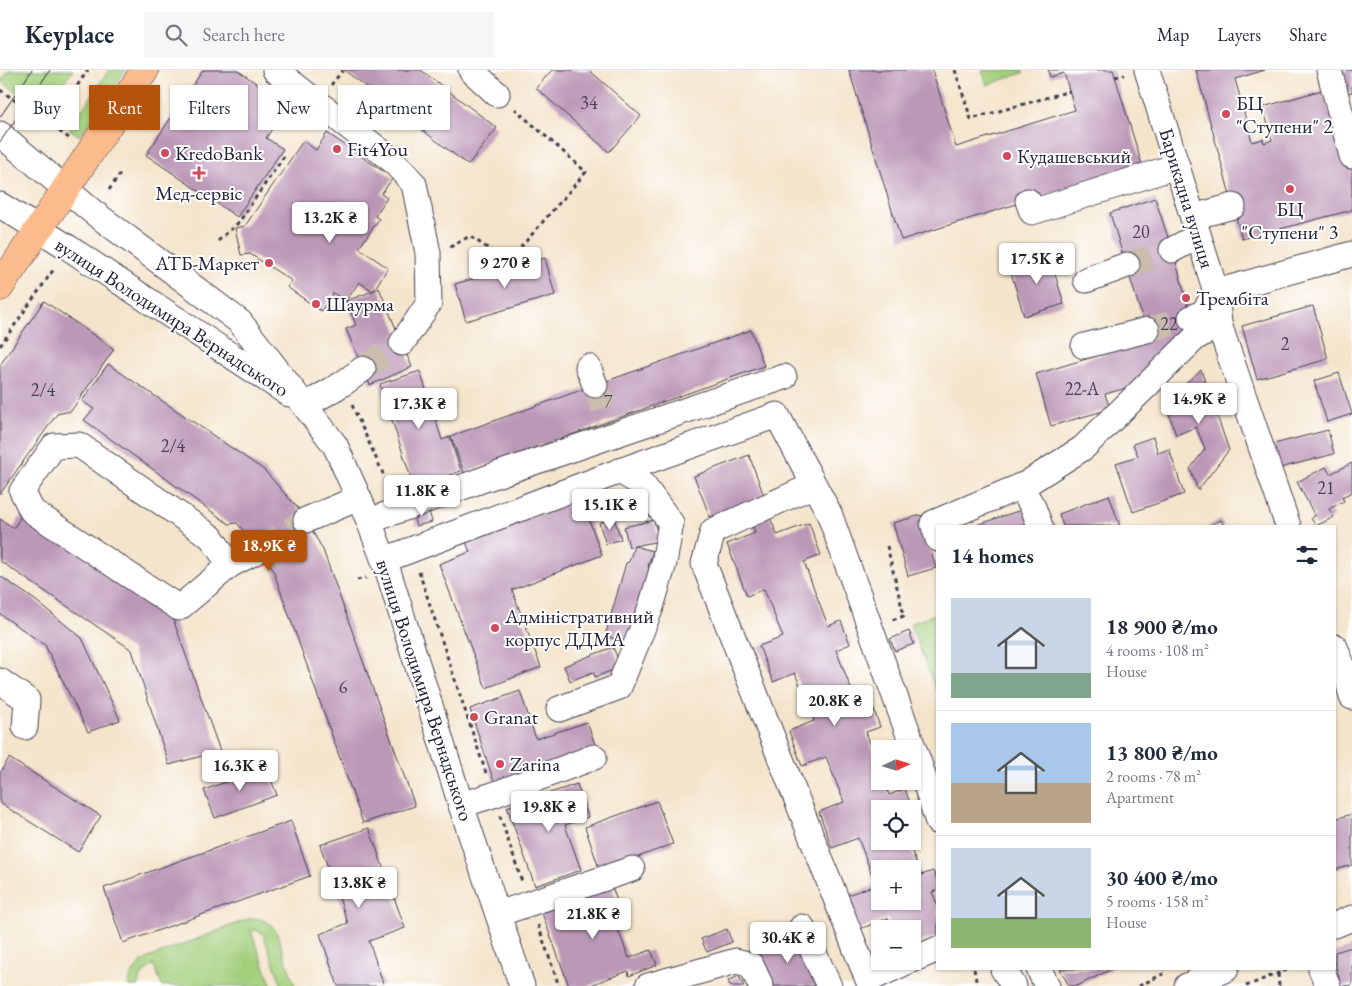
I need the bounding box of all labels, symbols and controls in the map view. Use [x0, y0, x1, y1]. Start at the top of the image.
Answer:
search box [144, 12, 494, 57]
text: Keyplace [25, 19, 114, 50]
icon: search [162, 21, 190, 49]
text: Search here [202, 22, 285, 47]
text: Map [1157, 23, 1189, 46]
text: Layers [1217, 23, 1261, 46]
text: Share [1289, 23, 1327, 46]
chip: Buy [15, 85, 79, 130]
chip: Rent [89, 85, 160, 130]
chip: Filters [170, 85, 248, 130]
chip: New [258, 85, 328, 130]
chip: Apartment [338, 85, 450, 130]
place label: БЦ "Ступени" 2 [1236, 90, 1333, 139]
house number: 34 [580, 91, 598, 114]
marker: БЦ "Ступени" 2 [1220, 108, 1232, 120]
street label: Барикадна вулиця [1153, 125, 1221, 271]
place label: Fit4You [347, 136, 408, 162]
place label: KredoBank [175, 140, 263, 166]
marker: Fit4You [331, 143, 343, 155]
place label: Кудашевський [1017, 143, 1132, 169]
marker: KredoBank [159, 147, 171, 159]
marker: Кудашевський [1001, 150, 1013, 162]
marker: Мед-сервіс [193, 167, 205, 179]
place label: Мед-сервіс [155, 180, 243, 206]
marker: БЦ "Ступени" 3 [1284, 183, 1296, 195]
place label: БЦ "Ступени" 3 [1242, 196, 1338, 245]
pin: 13.2K ₴ [284, 202, 376, 244]
text: 13.2K ₴ [303, 207, 357, 228]
house number: 20 [1132, 220, 1150, 243]
street label: вулиця Володимира Вернадського [50, 232, 294, 403]
pin: 17.5K ₴ [991, 242, 1083, 285]
pin: 9 270 ₴ [459, 246, 551, 289]
text: 17.5K ₴ [1010, 248, 1064, 269]
place label: АТБ-Маркет [154, 250, 259, 276]
text: 9 270 ₴ [480, 252, 530, 273]
marker: АТБ-Маркет [263, 257, 275, 269]
place label: Трембіта [1196, 285, 1269, 311]
place label: Шаурма [326, 291, 394, 317]
marker: Трембіта [1180, 292, 1192, 304]
marker: Шаурма [310, 298, 322, 310]
house number: 22 [1160, 312, 1178, 335]
house number: 2 [1281, 332, 1290, 355]
house number: 22-А [1065, 377, 1100, 400]
house number: 2/4 [31, 378, 56, 401]
pin: 14.9K ₴ [1153, 382, 1245, 425]
pin: 17.3K ₴ [373, 388, 465, 430]
text: 14.9K ₴ [1172, 388, 1226, 409]
house number: 7 [604, 390, 613, 413]
text: 17.3K ₴ [392, 393, 446, 414]
house number: 2/4 [161, 434, 186, 457]
pin: 11.8K ₴ [376, 474, 468, 517]
house number: 21 [1317, 476, 1335, 499]
text: 11.8K ₴ [395, 480, 449, 501]
pin: 15.1K ₴ [564, 488, 656, 531]
text: 15.1K ₴ [583, 494, 637, 515]
pin: 18.9K ₴ [223, 530, 315, 572]
text: 18.9K ₴ [242, 535, 296, 556]
icon: filters [1293, 541, 1321, 569]
text: 14 homes [951, 542, 1034, 569]
street label: вулиця Володимира Вернадського [370, 556, 480, 824]
place label: Адміністративний корпус ДДМА [504, 603, 654, 652]
text: 18 900 ₴/mo [1106, 613, 1218, 640]
icon: home [991, 618, 1051, 678]
marker: Адміністративний корпус ДДМА [489, 622, 501, 634]
text: 4 rooms · 108 m² [1106, 640, 1209, 661]
text: House [1106, 661, 1147, 682]
house number: 6 [339, 675, 348, 698]
pin: 20.8K ₴ [789, 684, 881, 727]
text: 20.8K ₴ [808, 690, 862, 711]
place label: Granat [484, 704, 539, 730]
marker: Granat [468, 711, 480, 723]
text: 13 800 ₴/mo [1106, 739, 1218, 766]
north arrow [871, 740, 921, 790]
map controls [871, 740, 921, 970]
icon: home [991, 743, 1051, 803]
pin: 16.3K ₴ [194, 750, 286, 792]
place label: Zarina [510, 751, 560, 777]
text: 16.3K ₴ [213, 755, 267, 776]
marker: Zarina [494, 758, 506, 770]
text: 2 rooms · 78 m² [1106, 766, 1201, 787]
text: Apartment [1106, 787, 1174, 808]
pin: 19.8K ₴ [503, 790, 595, 833]
text: 19.8K ₴ [522, 796, 576, 817]
button: locate [871, 800, 921, 850]
button: + [871, 860, 921, 910]
text: 30 400 ₴/mo [1106, 864, 1218, 891]
pin: 13.8K ₴ [313, 866, 405, 909]
icon: home [991, 868, 1051, 928]
text: 13.8K ₴ [332, 872, 386, 893]
text: 5 rooms · 158 m² [1106, 891, 1209, 912]
pin: 21.8K ₴ [547, 898, 639, 940]
text: 21.8K ₴ [566, 903, 620, 924]
text: House [1106, 912, 1147, 933]
button: − [871, 920, 921, 970]
pin: 30.4K ₴ [742, 922, 834, 964]
text: 30.4K ₴ [761, 927, 815, 948]

